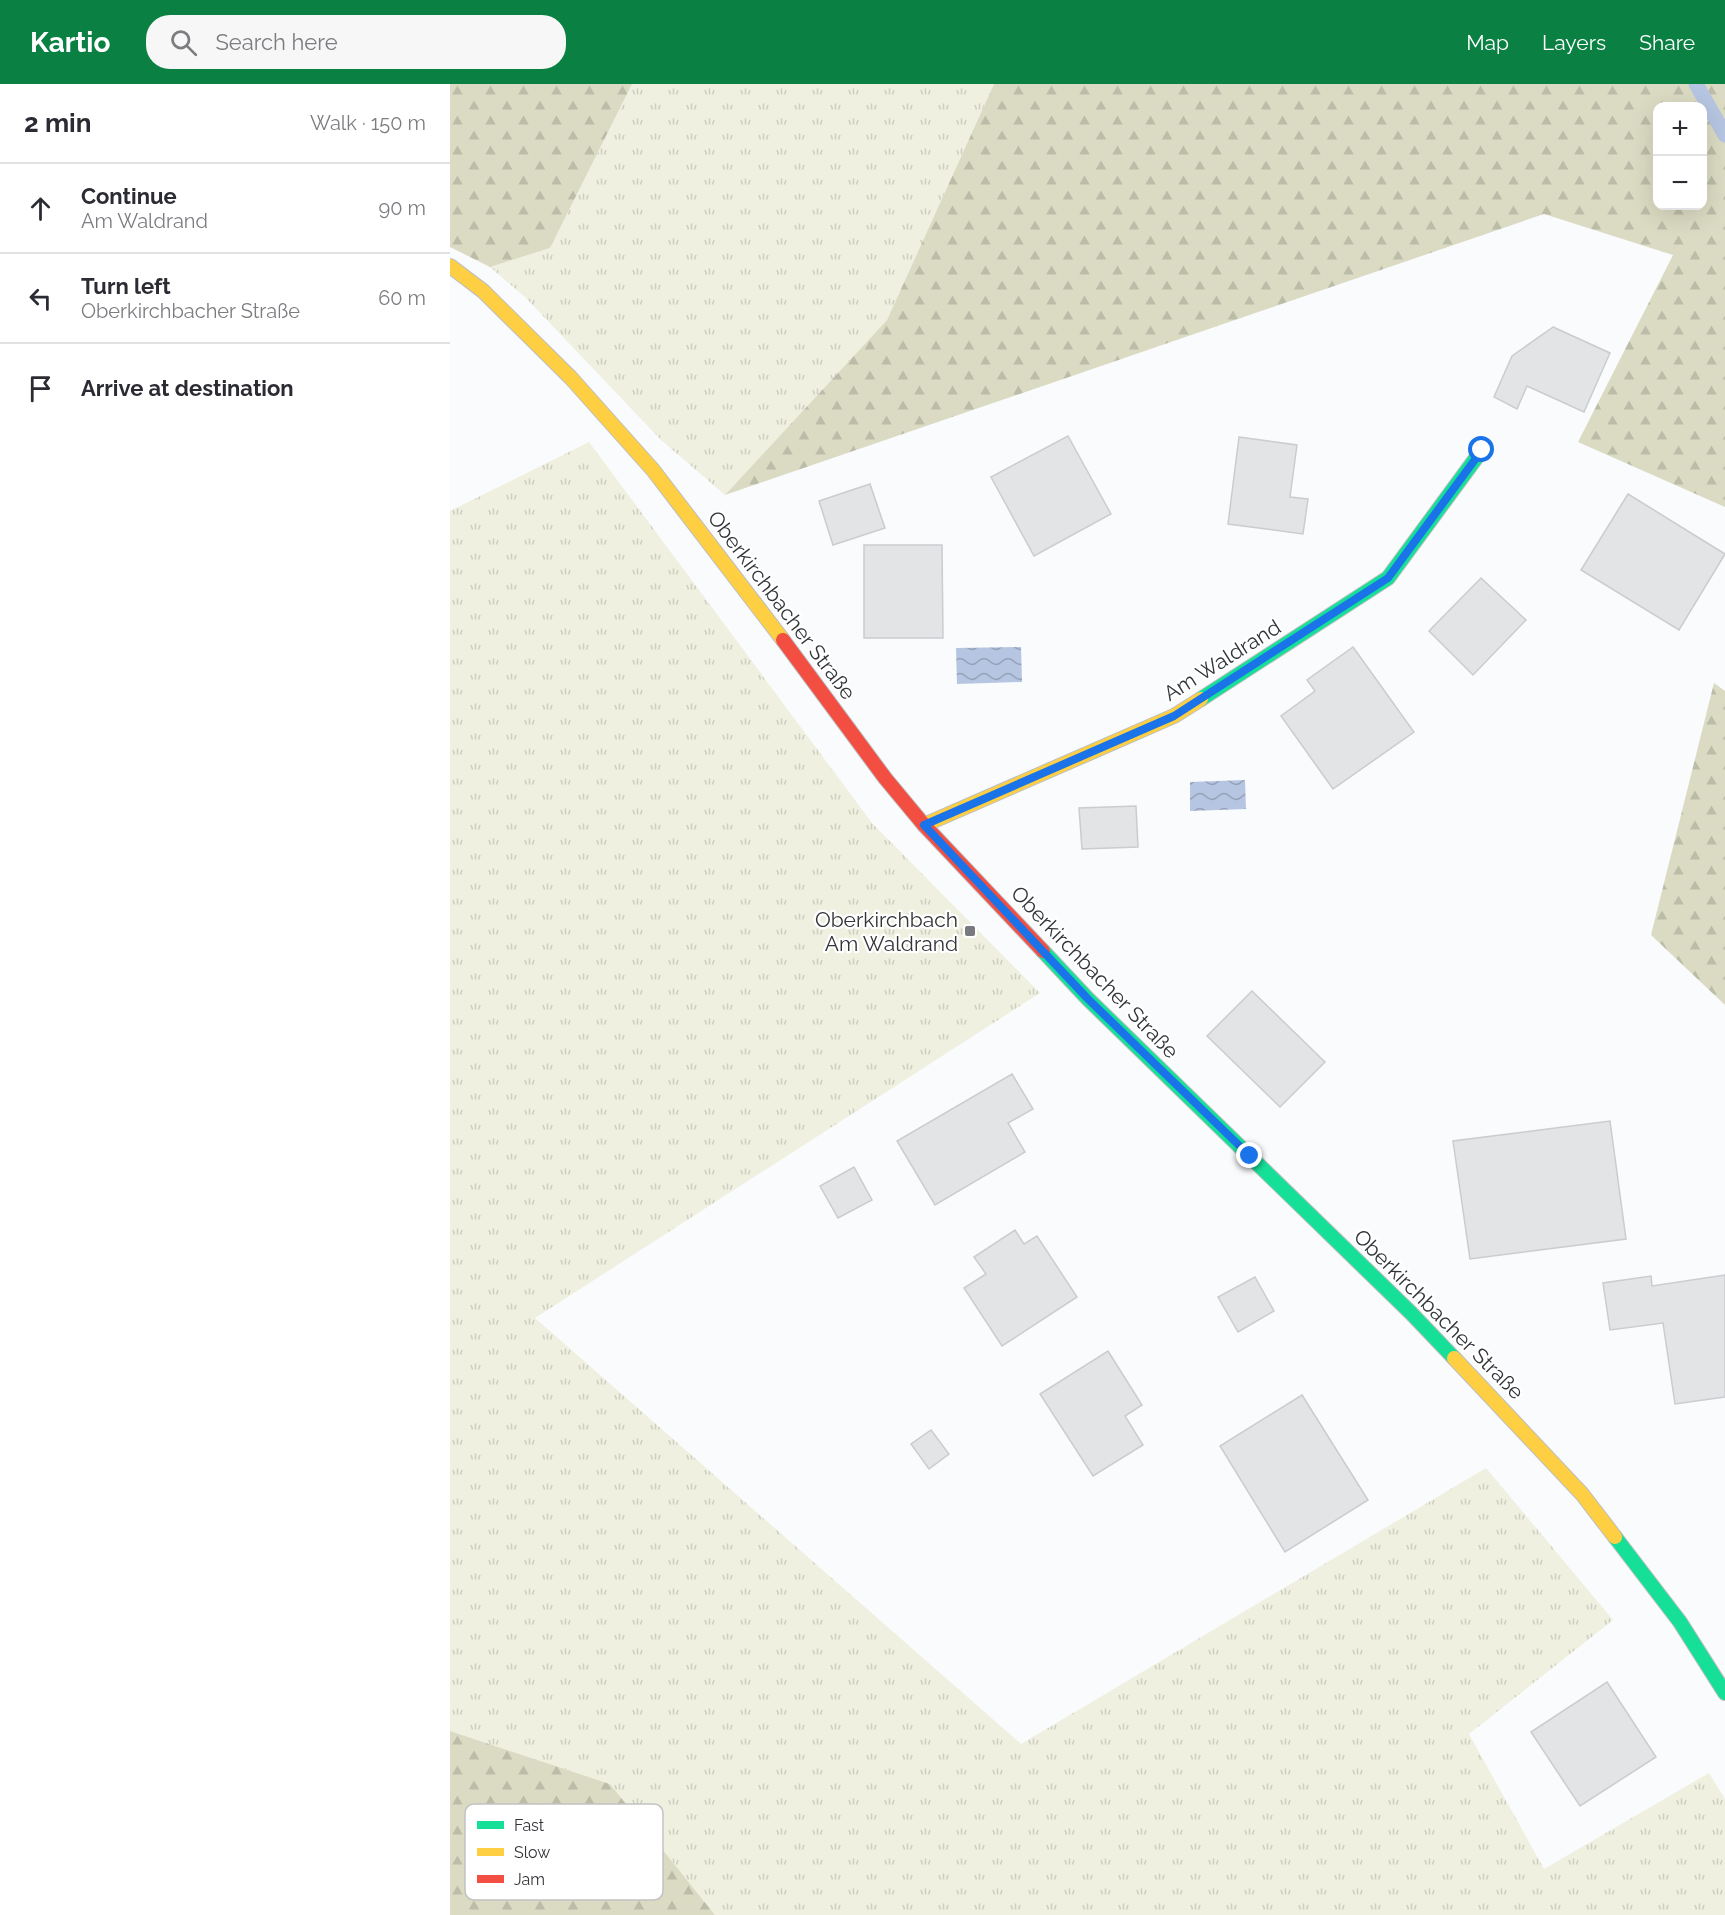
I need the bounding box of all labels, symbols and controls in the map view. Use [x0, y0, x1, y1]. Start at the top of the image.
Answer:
search box [146, 15, 566, 69]
text: Kartio [30, 26, 110, 59]
icon: search [167, 26, 200, 59]
text: Search here [215, 29, 338, 55]
text: Map [1466, 30, 1509, 55]
text: Layers [1542, 30, 1606, 55]
text: Share [1639, 30, 1695, 55]
map controls [1653, 102, 1707, 210]
button: + [1653, 102, 1707, 156]
text: 2 min [24, 108, 91, 138]
text: Walk · 150 m [310, 111, 426, 135]
button: − [1653, 156, 1707, 210]
text: Continue [81, 183, 177, 209]
icon: ahead [24, 192, 57, 225]
text: 90 m [379, 196, 426, 220]
text: Am Waldrand [81, 209, 208, 233]
text: Turn left [81, 273, 171, 299]
icon: left [24, 282, 57, 315]
text: 60 m [378, 286, 426, 310]
text: Oberkirchbacher Straße [81, 299, 300, 323]
icon: arrive [24, 372, 57, 405]
text: Arrive at destination [81, 375, 294, 401]
route start [1468, 436, 1494, 462]
street label: Oberkirchbacher Straße [703, 506, 861, 704]
street label: Am Waldrand [1159, 614, 1285, 706]
street label: Oberkirchbacher Straße [1006, 881, 1184, 1063]
place label: Oberkirchbach Am Waldrand [815, 907, 958, 956]
marker: Oberkirchbach Am Waldrand [963, 924, 977, 938]
route end [1236, 1142, 1262, 1168]
street label: Oberkirchbacher Straße [1349, 1224, 1529, 1404]
legend [465, 1804, 663, 1900]
text: Fast [514, 1816, 545, 1835]
text: Slow [514, 1843, 550, 1862]
text: Jam [514, 1870, 545, 1889]

